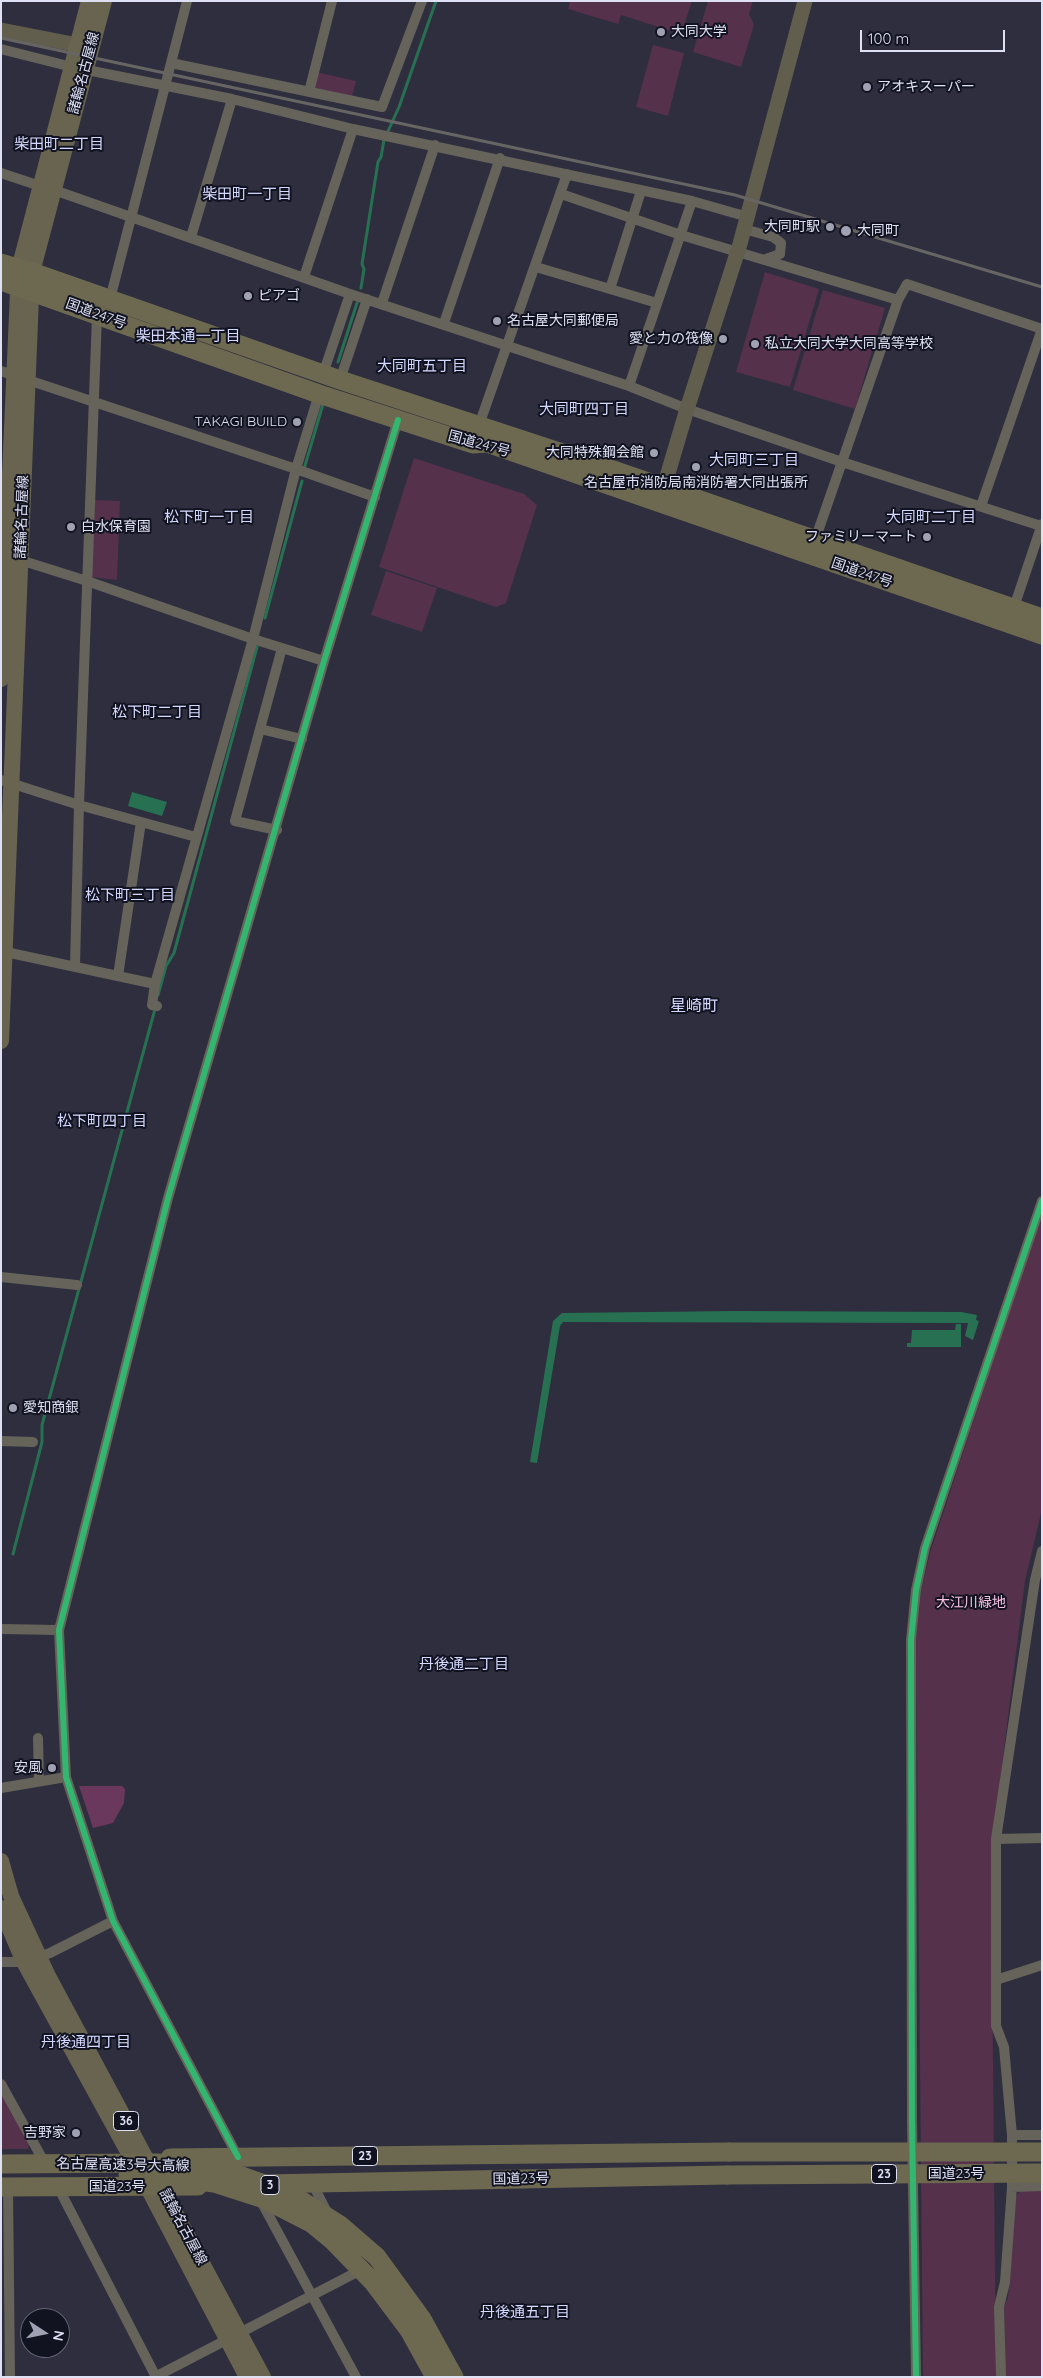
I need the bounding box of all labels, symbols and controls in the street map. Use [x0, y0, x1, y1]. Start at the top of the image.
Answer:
scale bar [863, 20, 1008, 52]
place label: 大同大学 [671, 24, 727, 40]
marker: 大同大学 [655, 26, 667, 38]
text: 100 m [868, 29, 909, 48]
street label: 諸輪名古屋線 [65, 30, 103, 116]
place label: アオキスーパー [877, 79, 975, 95]
marker: アオキスーパー [861, 81, 873, 93]
district label: 柴田町二丁目 [14, 135, 104, 153]
district label: 柴田町一丁目 [202, 185, 292, 203]
place label: 大同町駅 [764, 219, 820, 235]
marker: 大同町駅 [824, 221, 836, 233]
place label: 大同町 [857, 223, 899, 239]
marker: 大同町 [839, 224, 853, 238]
place label: ピアゴ [258, 288, 300, 304]
marker: ピアゴ [242, 290, 254, 302]
street label: 国道247号 [63, 295, 129, 333]
place label: 名古屋大同郵便局 [507, 313, 619, 329]
marker: 名古屋大同郵便局 [491, 315, 503, 327]
district label: 柴田本通一丁目 [136, 327, 240, 345]
place label: 愛と力の筏像 [629, 331, 713, 347]
marker: 愛と力の筏像 [717, 333, 729, 345]
place label: 私立大同大学大同高等学校 [765, 336, 933, 352]
marker: 私立大同大学大同高等学校 [749, 338, 761, 350]
district label: 大同町五丁目 [377, 357, 467, 375]
district label: 大同町四丁目 [539, 400, 629, 418]
place label: TAKAGI BUILD [195, 414, 287, 430]
marker: TAKAGI BUILD [291, 416, 303, 428]
street label: 国道247号 [446, 428, 512, 460]
place label: 大同特殊鋼会館 [546, 445, 644, 461]
marker: 大同特殊鋼会館 [648, 447, 660, 459]
district label: 大同町三丁目 [709, 451, 799, 469]
marker: 名古屋市消防局南消防署大同出張所 [690, 461, 702, 473]
street label: 諸輪名古屋線 [12, 475, 32, 559]
place label: 名古屋市消防局南消防署大同出張所 [584, 475, 808, 491]
district label: 松下町一丁目 [164, 508, 254, 526]
district label: 大同町二丁目 [886, 508, 976, 526]
place label: 白水保育園 [81, 519, 151, 535]
marker: 白水保育園 [65, 521, 77, 533]
place label: ファミリーマート [805, 529, 917, 545]
marker: ファミリーマート [921, 531, 933, 543]
street label: 国道247号 [829, 555, 895, 591]
district label: 松下町二丁目 [112, 703, 202, 721]
district label: 松下町三丁目 [85, 886, 175, 904]
district label: 星崎町 [670, 996, 718, 1016]
district label: 松下町四丁目 [57, 1112, 147, 1130]
place label: 愛知商銀 [23, 1400, 79, 1416]
marker: 愛知商銀 [7, 1402, 19, 1414]
park label: 大江川緑地 [936, 1595, 1006, 1611]
district label: 丹後通二丁目 [419, 1655, 509, 1673]
place label: 安風 [14, 1760, 42, 1776]
marker: 安風 [46, 1762, 58, 1774]
district label: 丹後通四丁目 [41, 2033, 131, 2051]
road number: 36 [114, 2112, 138, 2130]
place label: 吉野家 [24, 2125, 66, 2141]
marker: 吉野家 [70, 2127, 82, 2139]
road number: 23 [352, 2146, 378, 2166]
street label: 名古屋高速3号大高線 [56, 2155, 190, 2175]
road number: 23 [872, 2164, 896, 2184]
street label: 国道23号 [927, 2166, 985, 2182]
street label: 国道23号 [492, 2170, 550, 2188]
road number: 3 [261, 2176, 279, 2194]
street label: 国道23号 [88, 2179, 146, 2195]
street label: 諸輪名古屋線 [156, 2186, 210, 2268]
district label: 丹後通五丁目 [480, 2303, 570, 2321]
north arrow [20, 2308, 70, 2358]
text: N [49, 2329, 69, 2342]

